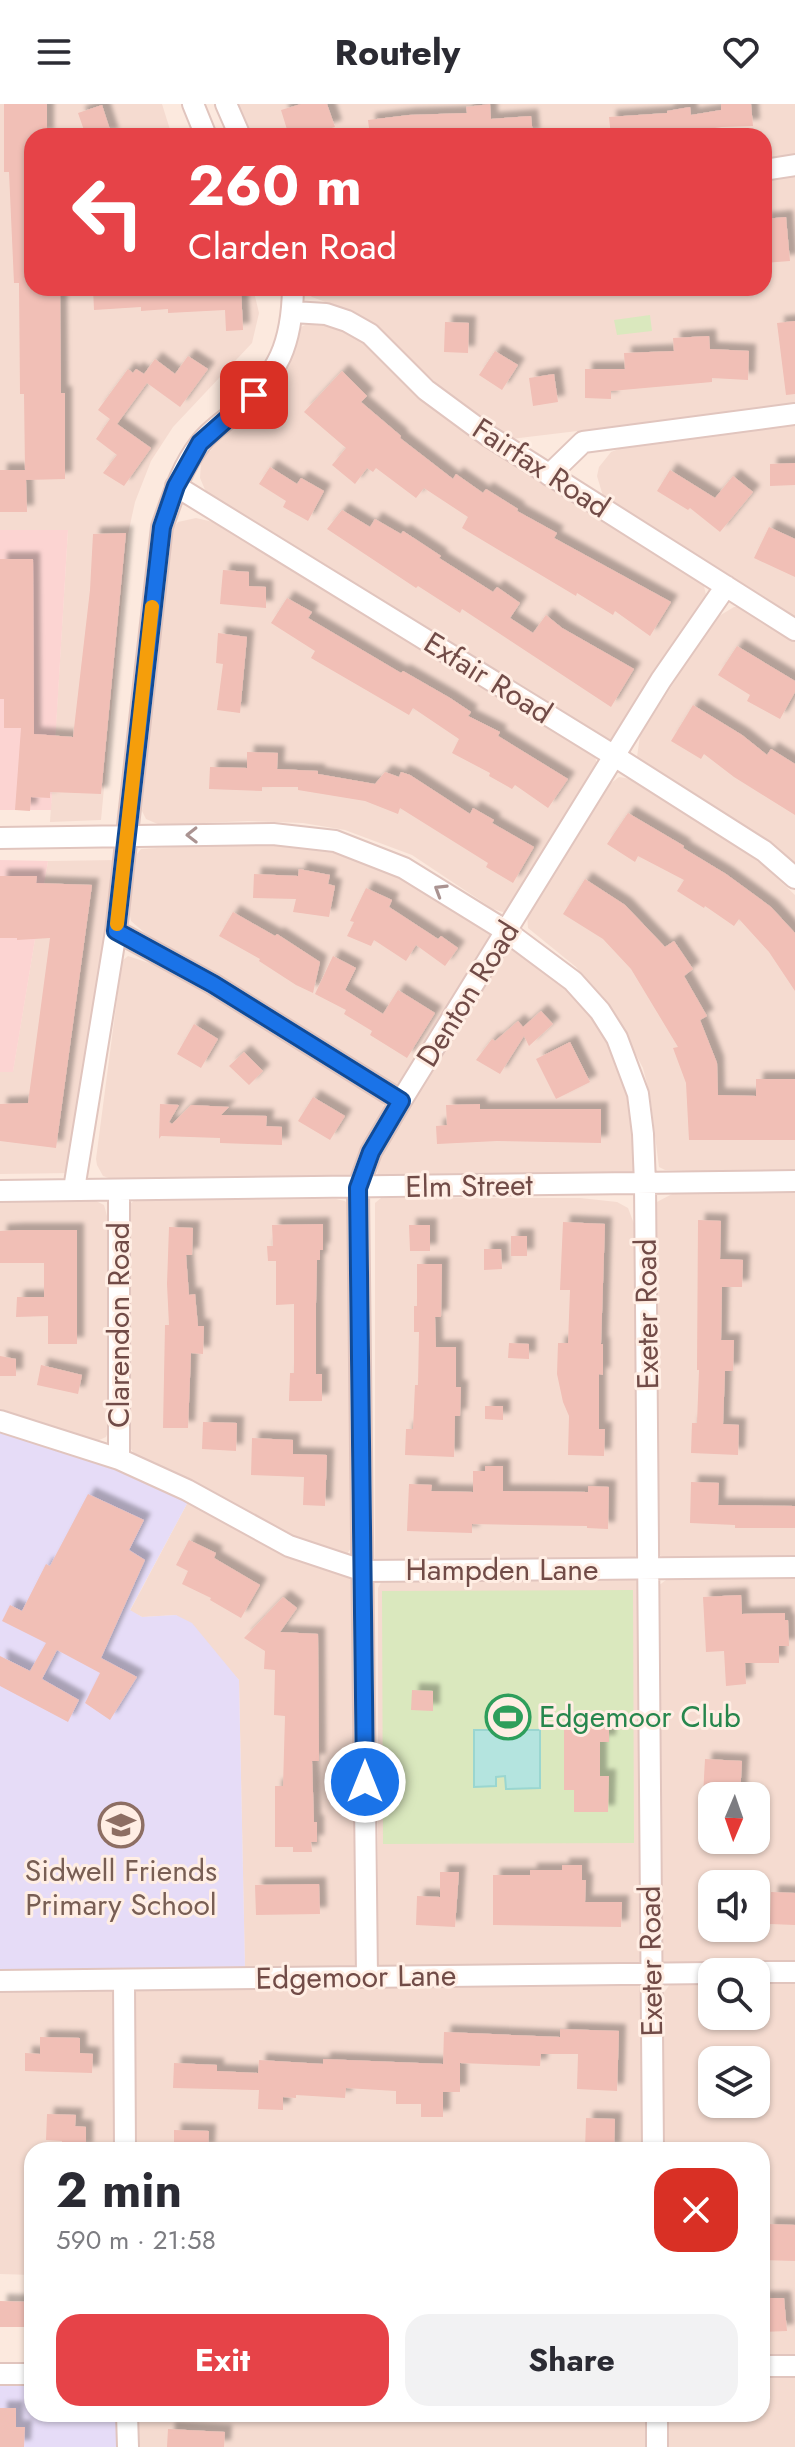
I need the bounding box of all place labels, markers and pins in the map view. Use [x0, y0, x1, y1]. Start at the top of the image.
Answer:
pin [220, 361, 288, 429]
sports icon: Edgemoor Club [484, 1693, 532, 1741]
place label: Edgemoor Club [539, 1695, 741, 1738]
school or university icon: Sidwell Friends Primary School [97, 1801, 145, 1849]
place label: Sidwell Friends Primary School [25, 1849, 217, 1926]

